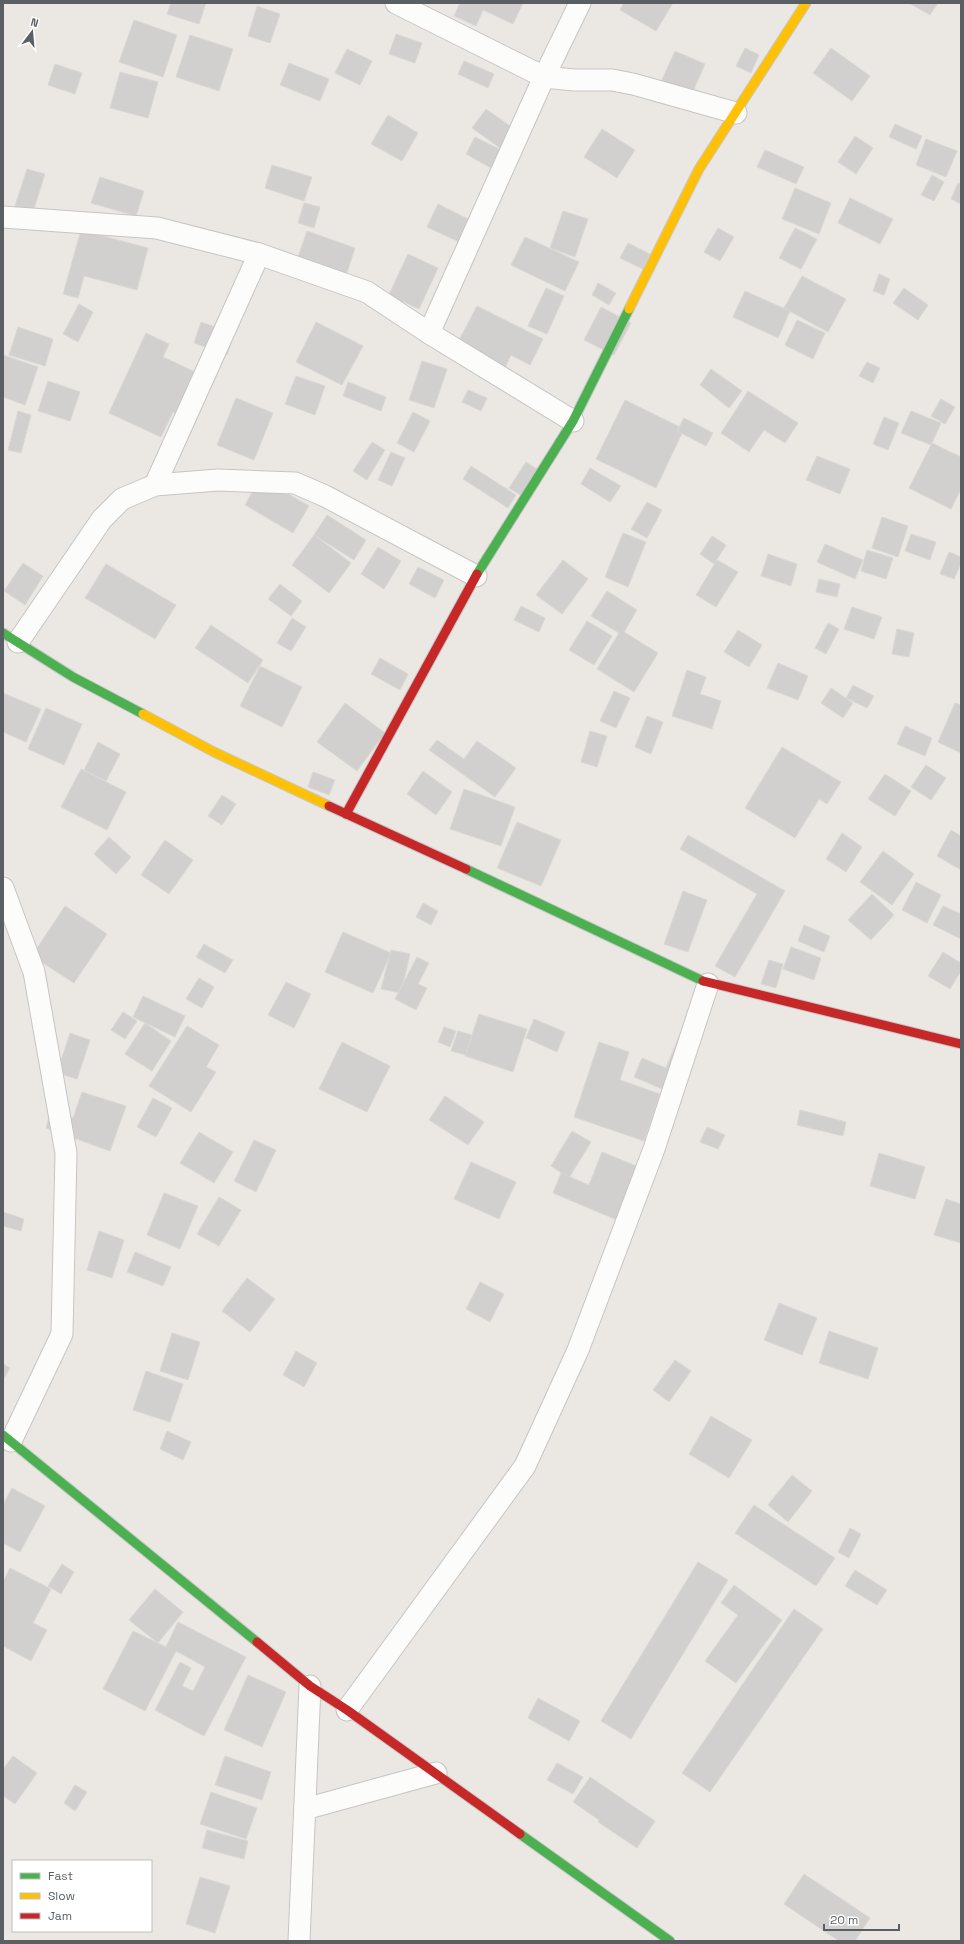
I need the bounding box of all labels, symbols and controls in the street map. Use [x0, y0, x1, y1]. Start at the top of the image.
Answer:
north arrow [12, 12, 52, 52]
text: N [29, 15, 40, 30]
legend [12, 1860, 152, 1932]
text: Fast [48, 1868, 73, 1884]
text: Slow [48, 1888, 75, 1904]
scale bar [824, 1906, 899, 1932]
text: Jam [48, 1908, 72, 1924]
text: 20 m [830, 1912, 858, 1928]

